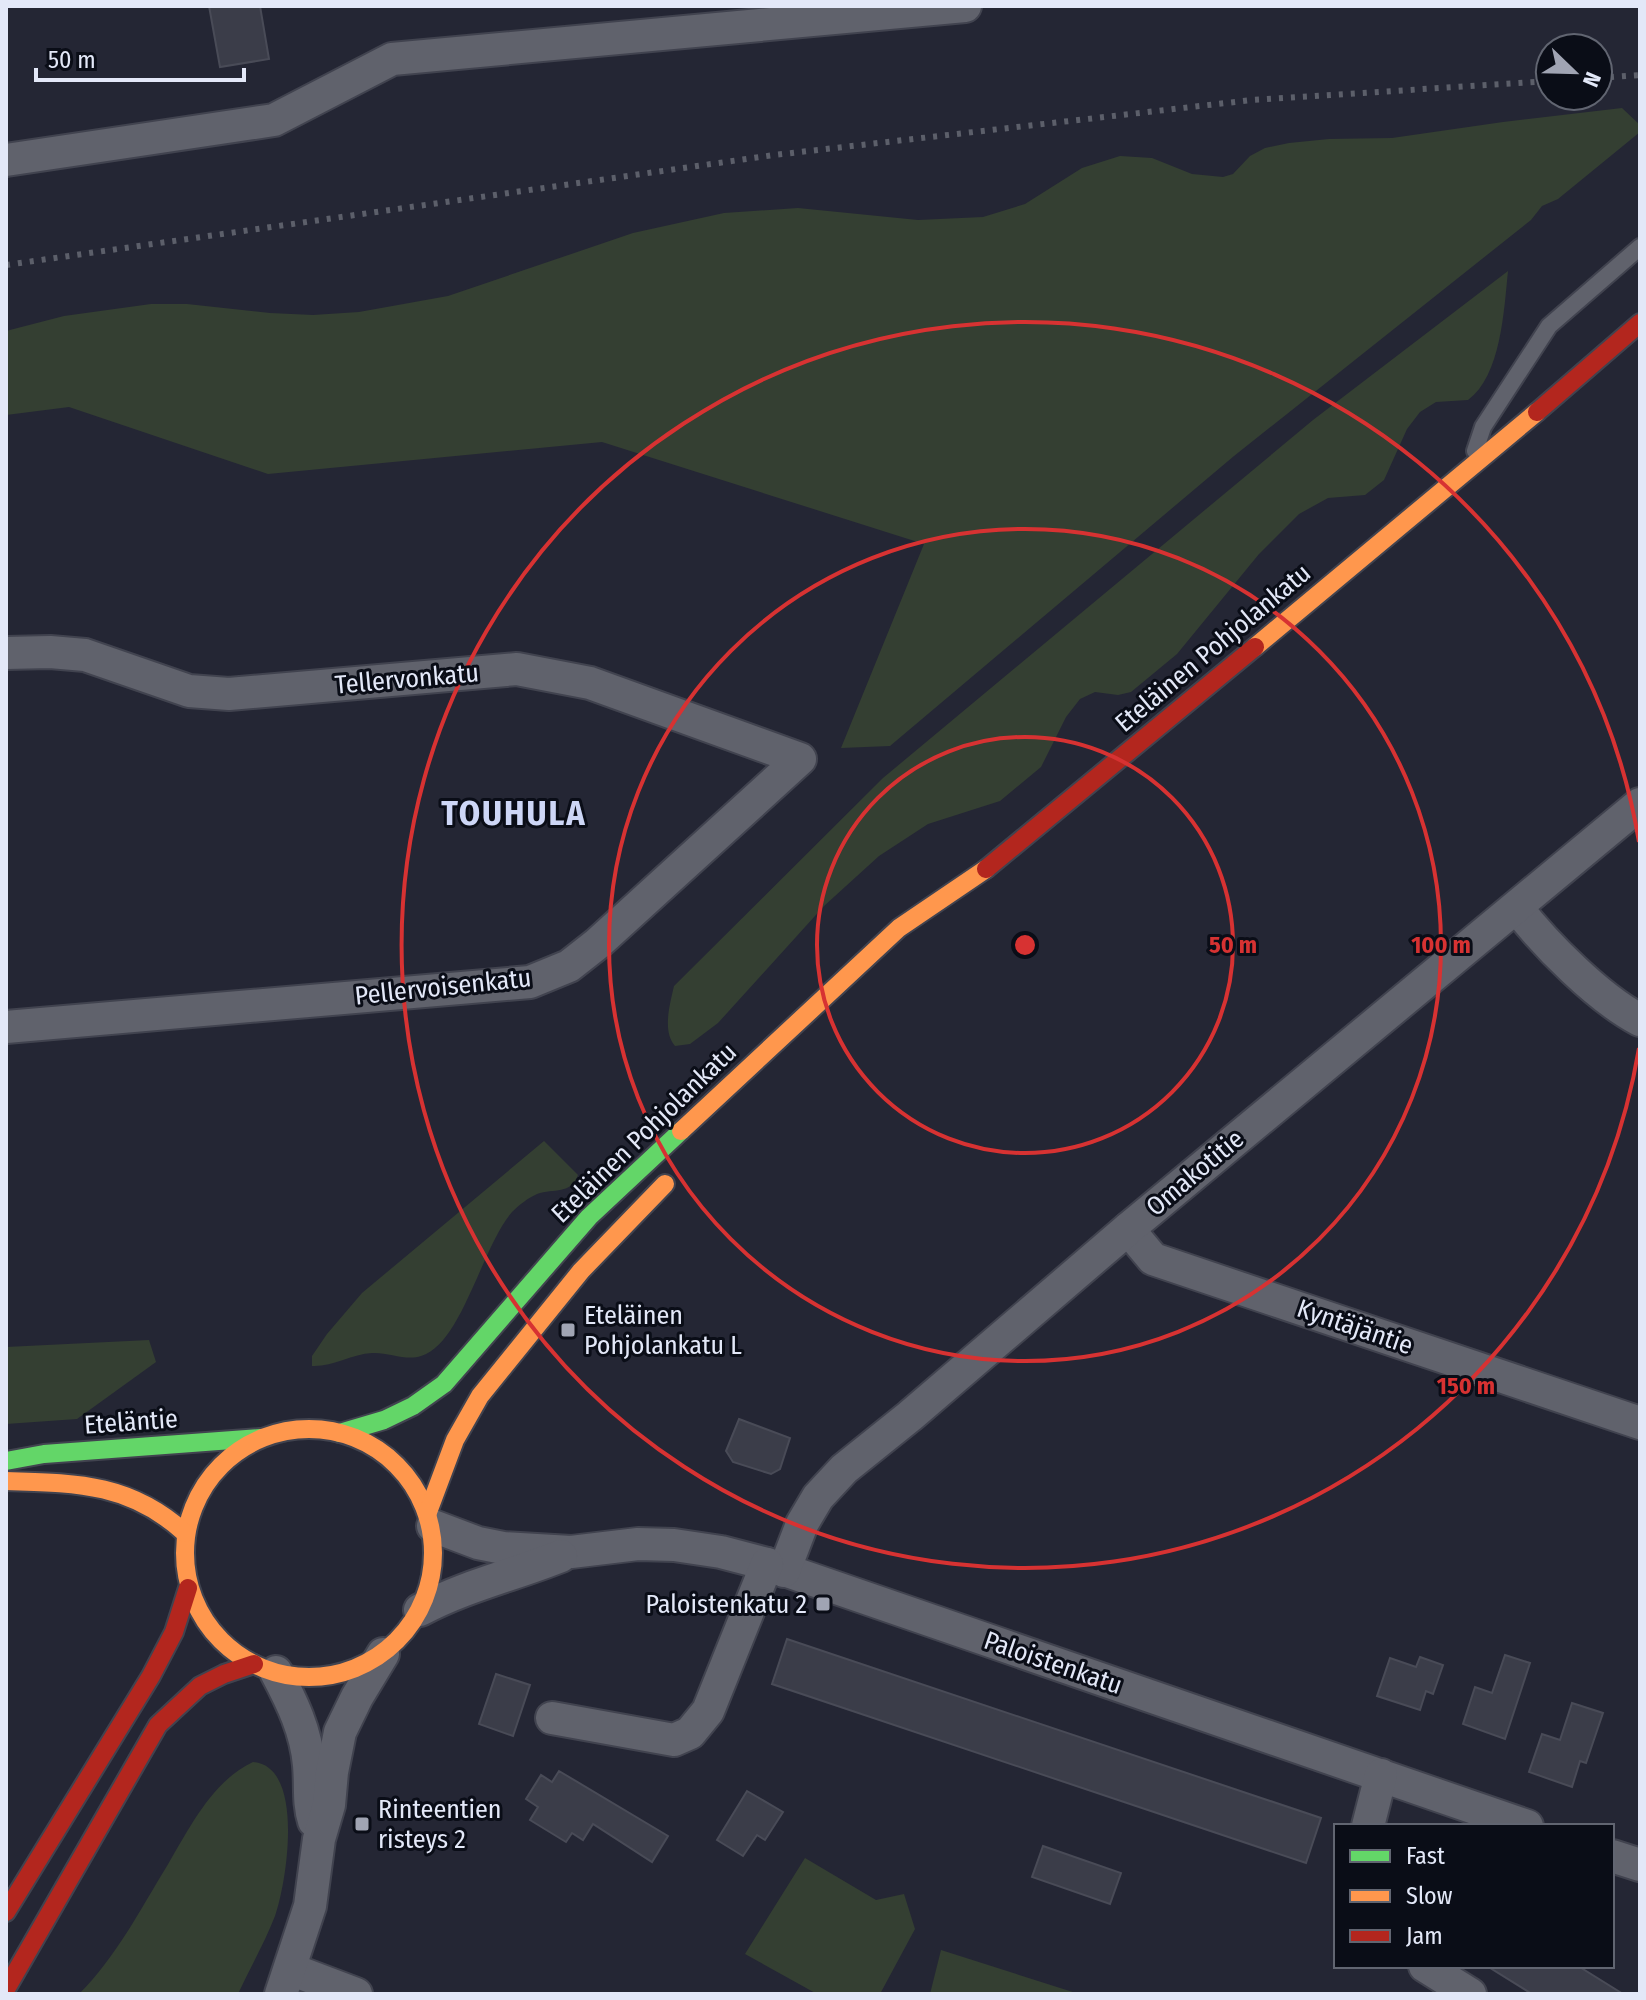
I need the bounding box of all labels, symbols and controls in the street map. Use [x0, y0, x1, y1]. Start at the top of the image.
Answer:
scale bar [36, 32, 244, 82]
north arrow [1534, 32, 1614, 112]
text: 50 m [48, 46, 96, 74]
text: N [1577, 68, 1607, 91]
street label: Eteläinen Pohjolankatu [1109, 557, 1317, 739]
street label: Tellervonkatu [334, 657, 480, 701]
district label: TOUHULA [441, 793, 587, 834]
centre of rings [1011, 931, 1039, 959]
text: 50 m [1209, 931, 1257, 959]
text: 100 m [1411, 931, 1471, 959]
street label: Pellervoisenkatu [353, 962, 533, 1012]
street label: Eteläinen Pohjolankatu [545, 1037, 743, 1229]
street label: Omakotitie [1140, 1123, 1250, 1223]
street label: Kyntäjäntie [1293, 1293, 1417, 1361]
place label: Eteläinen Pohjolankatu L [584, 1300, 742, 1361]
marker: Eteläinen Pohjolankatu L [559, 1321, 577, 1339]
text: 150 m [1437, 1372, 1495, 1400]
street label: Eteläntie [83, 1403, 179, 1441]
place label: Paloistenkatu 2 [645, 1589, 807, 1620]
marker: Paloistenkatu 2 [814, 1595, 832, 1613]
street label: Paloistenkatu [980, 1625, 1126, 1701]
place label: Rinteentien risteys 2 [378, 1794, 502, 1855]
marker: Rinteentien risteys 2 [353, 1815, 371, 1833]
legend [1334, 1824, 1614, 1968]
text: Fast [1406, 1842, 1445, 1870]
text: Slow [1406, 1882, 1453, 1910]
text: Jam [1406, 1922, 1443, 1950]

